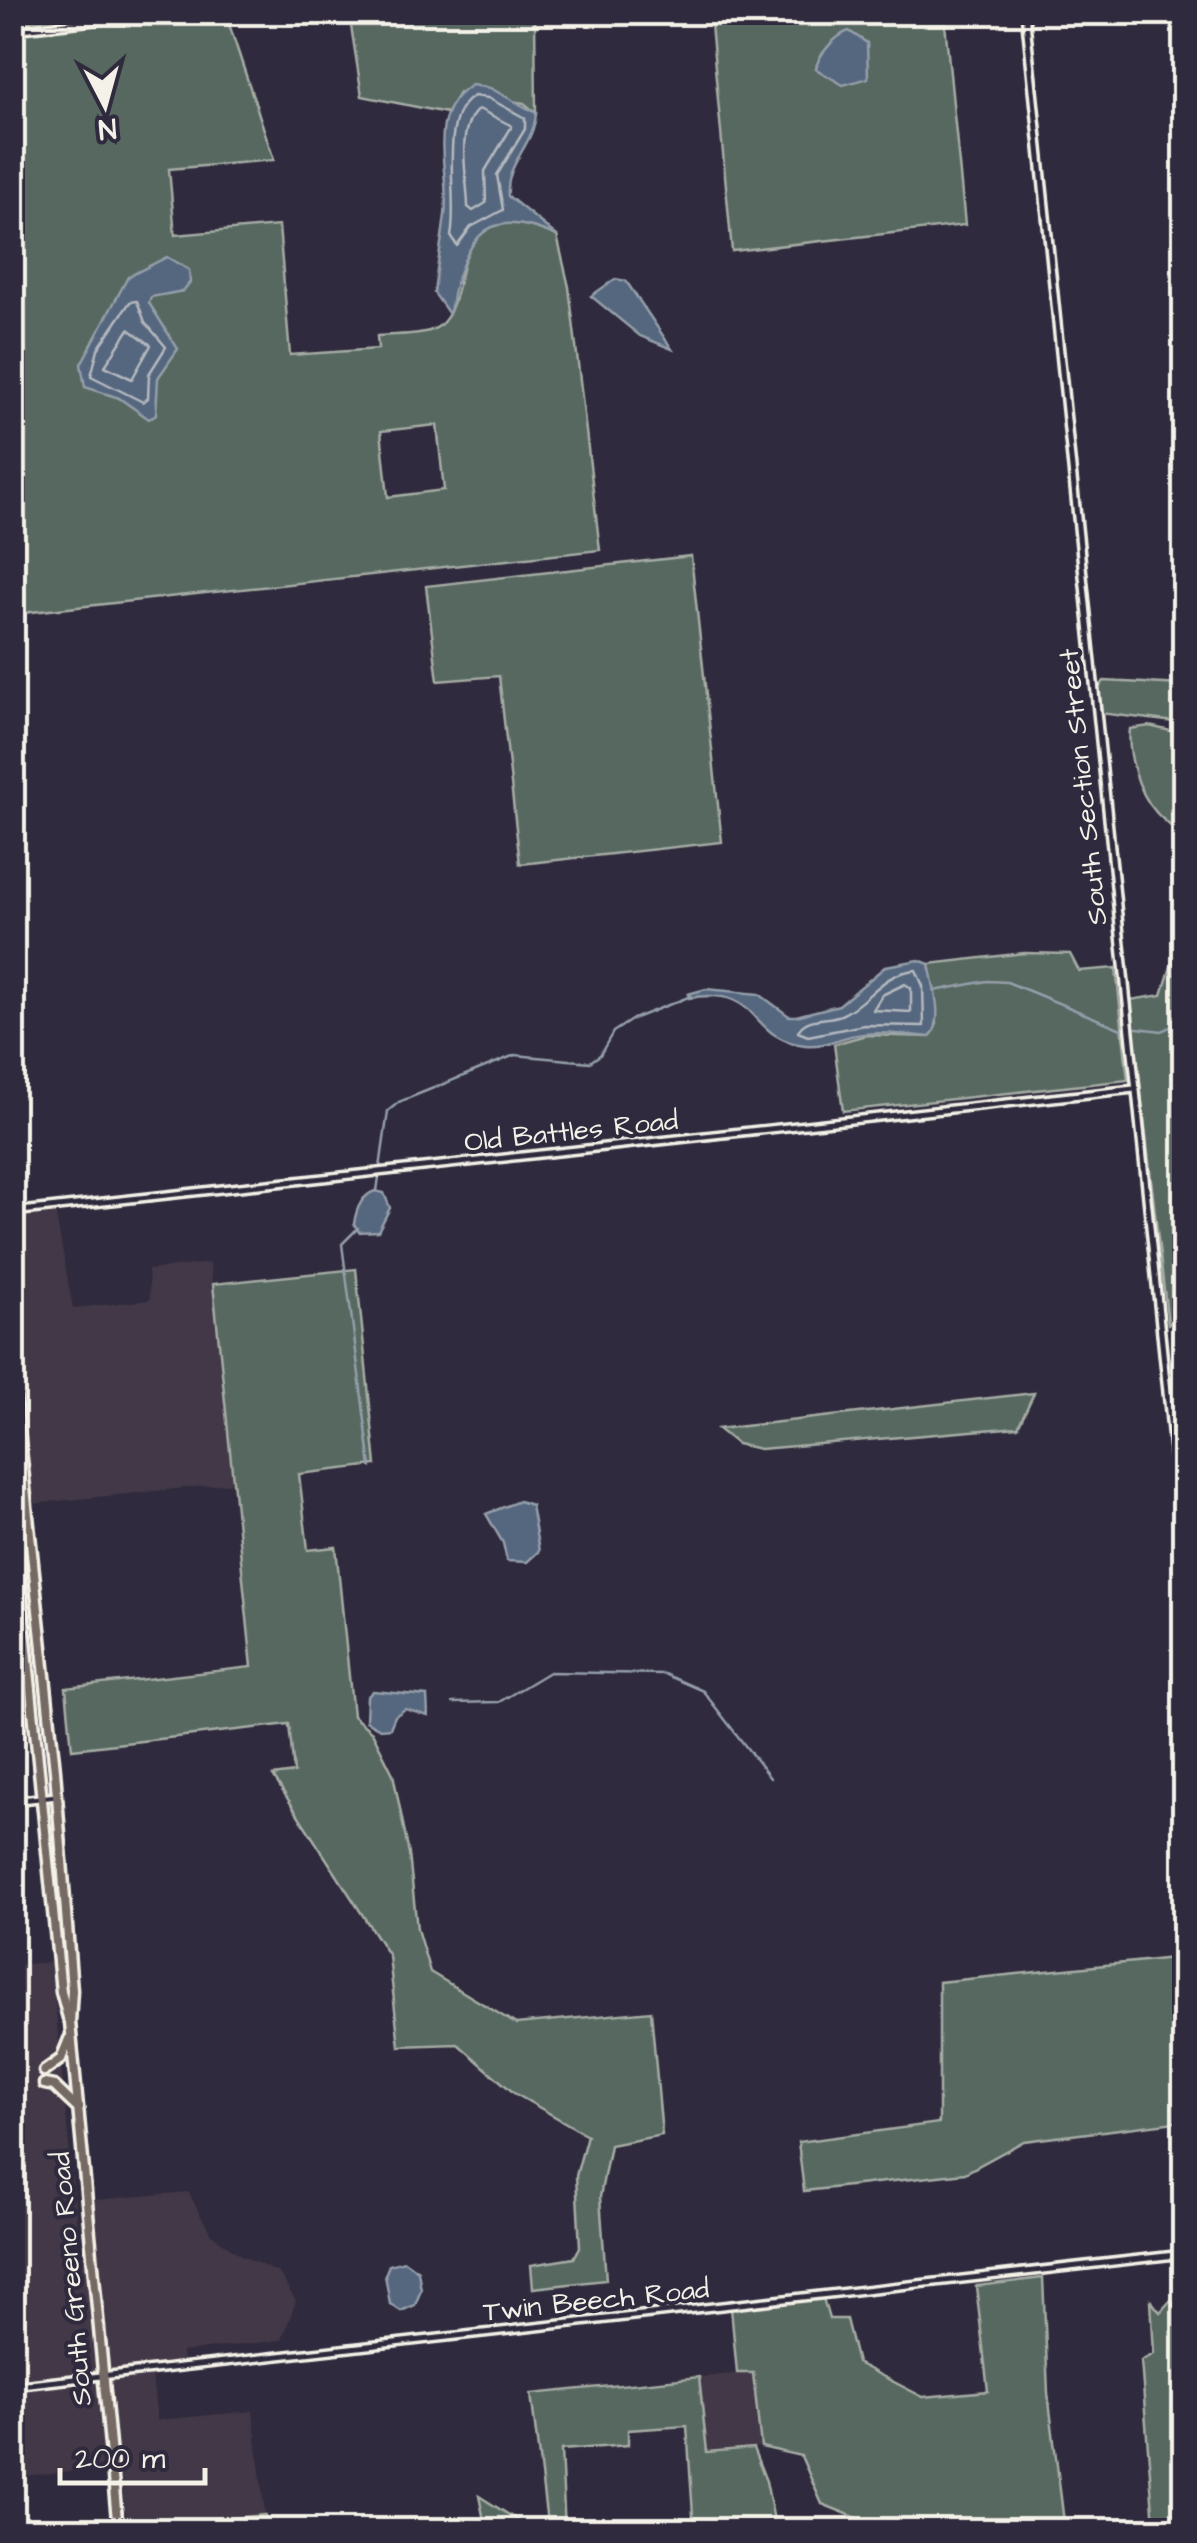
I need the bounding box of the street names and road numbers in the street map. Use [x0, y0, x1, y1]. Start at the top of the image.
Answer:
street label: South Section Street [1049, 646, 1117, 927]
street label: Old Battles Road [462, 1101, 680, 1162]
street label: South Greeno Road [41, 2150, 102, 2407]
street label: Twin Beech Road [481, 2269, 711, 2332]

